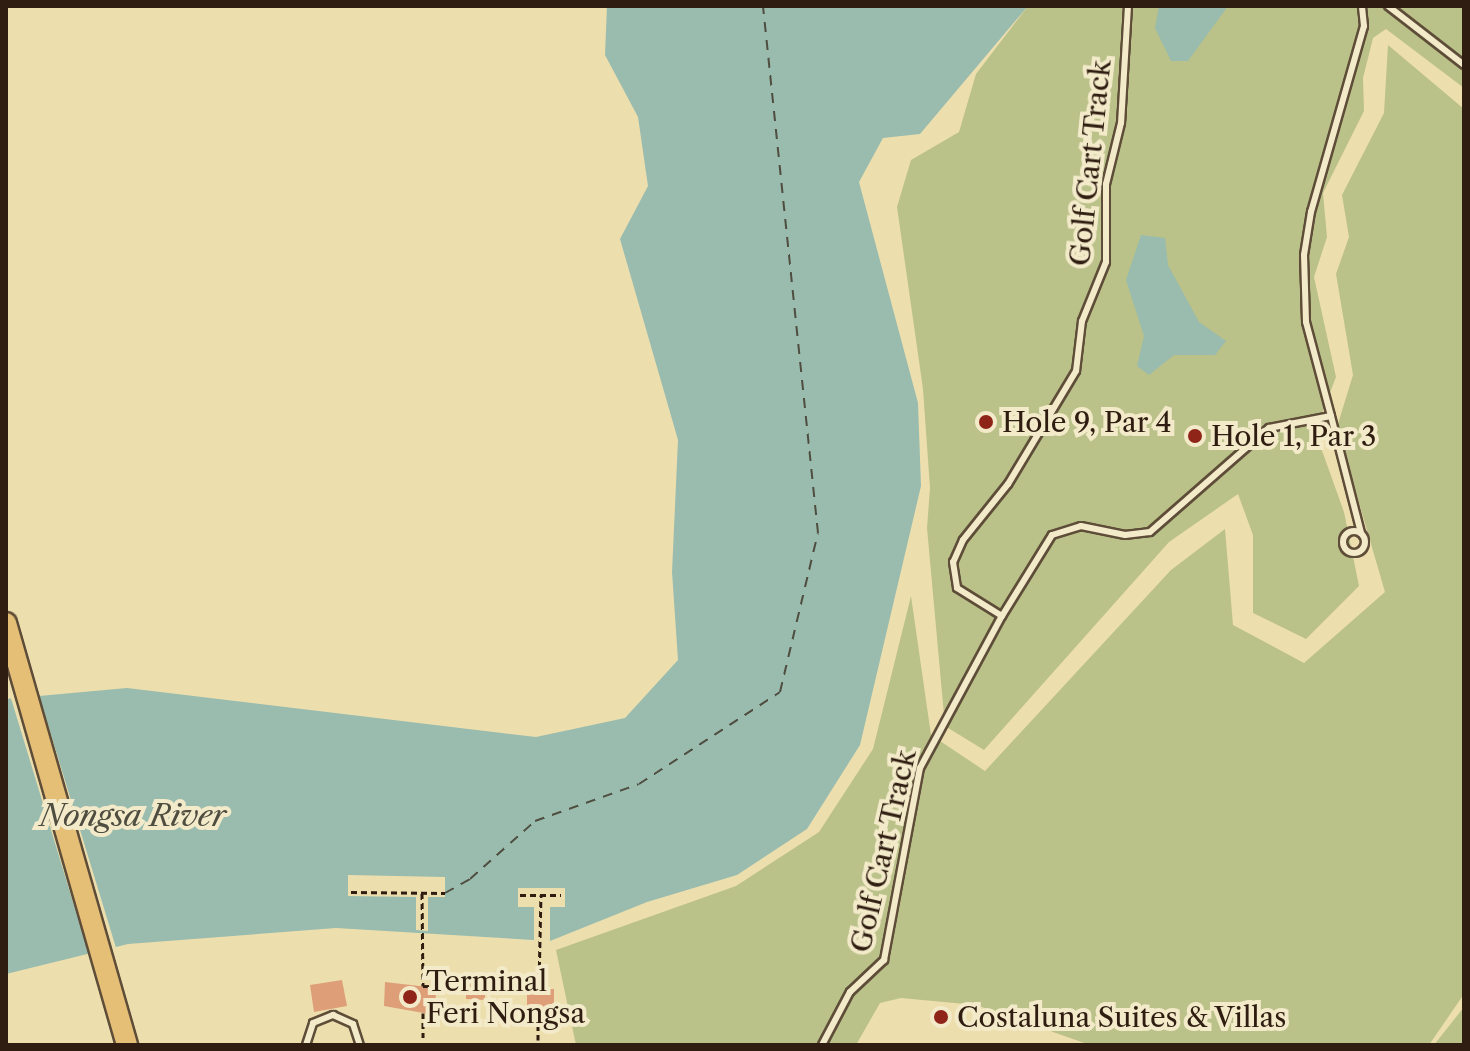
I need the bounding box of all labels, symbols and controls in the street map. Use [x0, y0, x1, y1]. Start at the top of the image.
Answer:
street label: Golf Cart Track [1062, 58, 1118, 268]
place label: Hole 9, Par 4 [1002, 405, 1172, 439]
marker: Hole 9, Par 4 [977, 413, 995, 431]
place label: Hole 1, Par 3 [1211, 419, 1377, 453]
marker: Hole 1, Par 3 [1186, 427, 1204, 445]
street label: Golf Cart Track [843, 746, 923, 956]
water label: Nongsa River [40, 798, 226, 834]
place label: Terminal Feri Nongsa [426, 964, 585, 1030]
marker: Terminal Feri Nongsa [401, 988, 419, 1006]
place label: Costaluna Suites & Villas [957, 1000, 1288, 1034]
marker: Costaluna Suites & Villas [932, 1008, 950, 1026]

